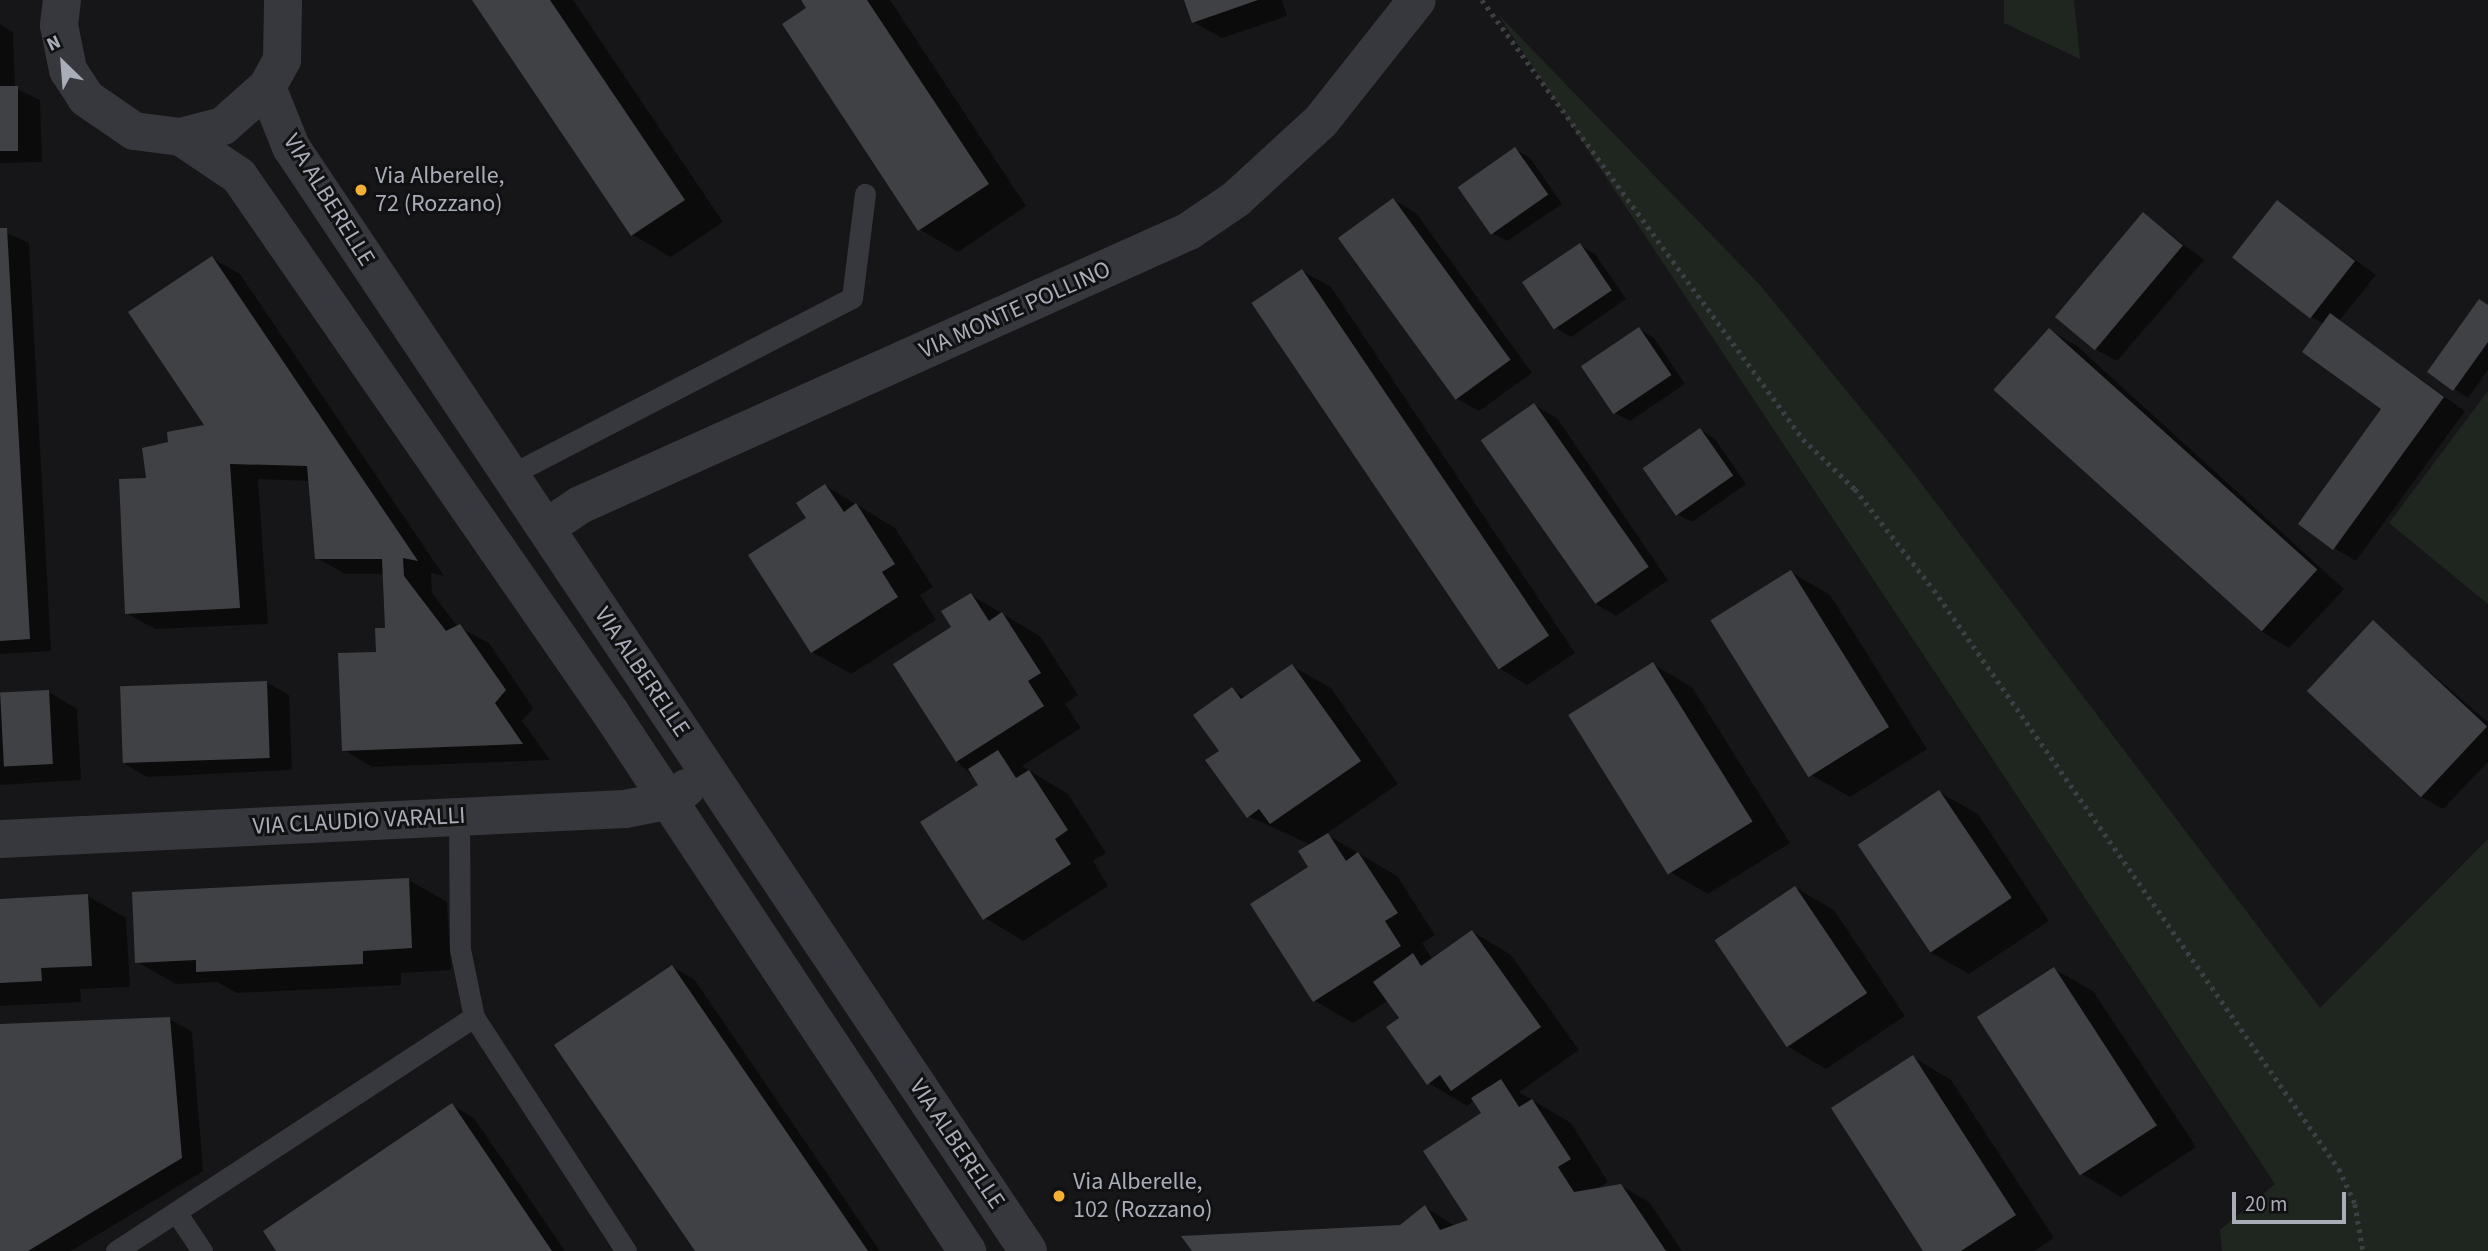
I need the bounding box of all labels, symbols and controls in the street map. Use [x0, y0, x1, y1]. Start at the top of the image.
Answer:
north arrow [28, 28, 98, 98]
text: N [42, 29, 65, 58]
street label: VIA ALBERELLE [277, 129, 381, 271]
place label: Via Alberelle, 72 (Rozzano) [375, 162, 505, 218]
marker: Via Alberelle, 72 (Rozzano) [353, 182, 369, 198]
street label: VIA MONTE POLLINO [915, 255, 1115, 365]
street label: VIA ALBERELLE [588, 602, 696, 742]
street label: VIA CLAUDIO VARALLI [252, 801, 466, 841]
street label: VIA ALBERELLE [903, 1074, 1011, 1214]
place label: Via Alberelle, 102 (Rozzano) [1073, 1168, 1212, 1224]
scale bar [2236, 1178, 2350, 1222]
marker: Via Alberelle, 102 (Rozzano) [1051, 1188, 1067, 1204]
text: 20 m [2245, 1189, 2287, 1219]

